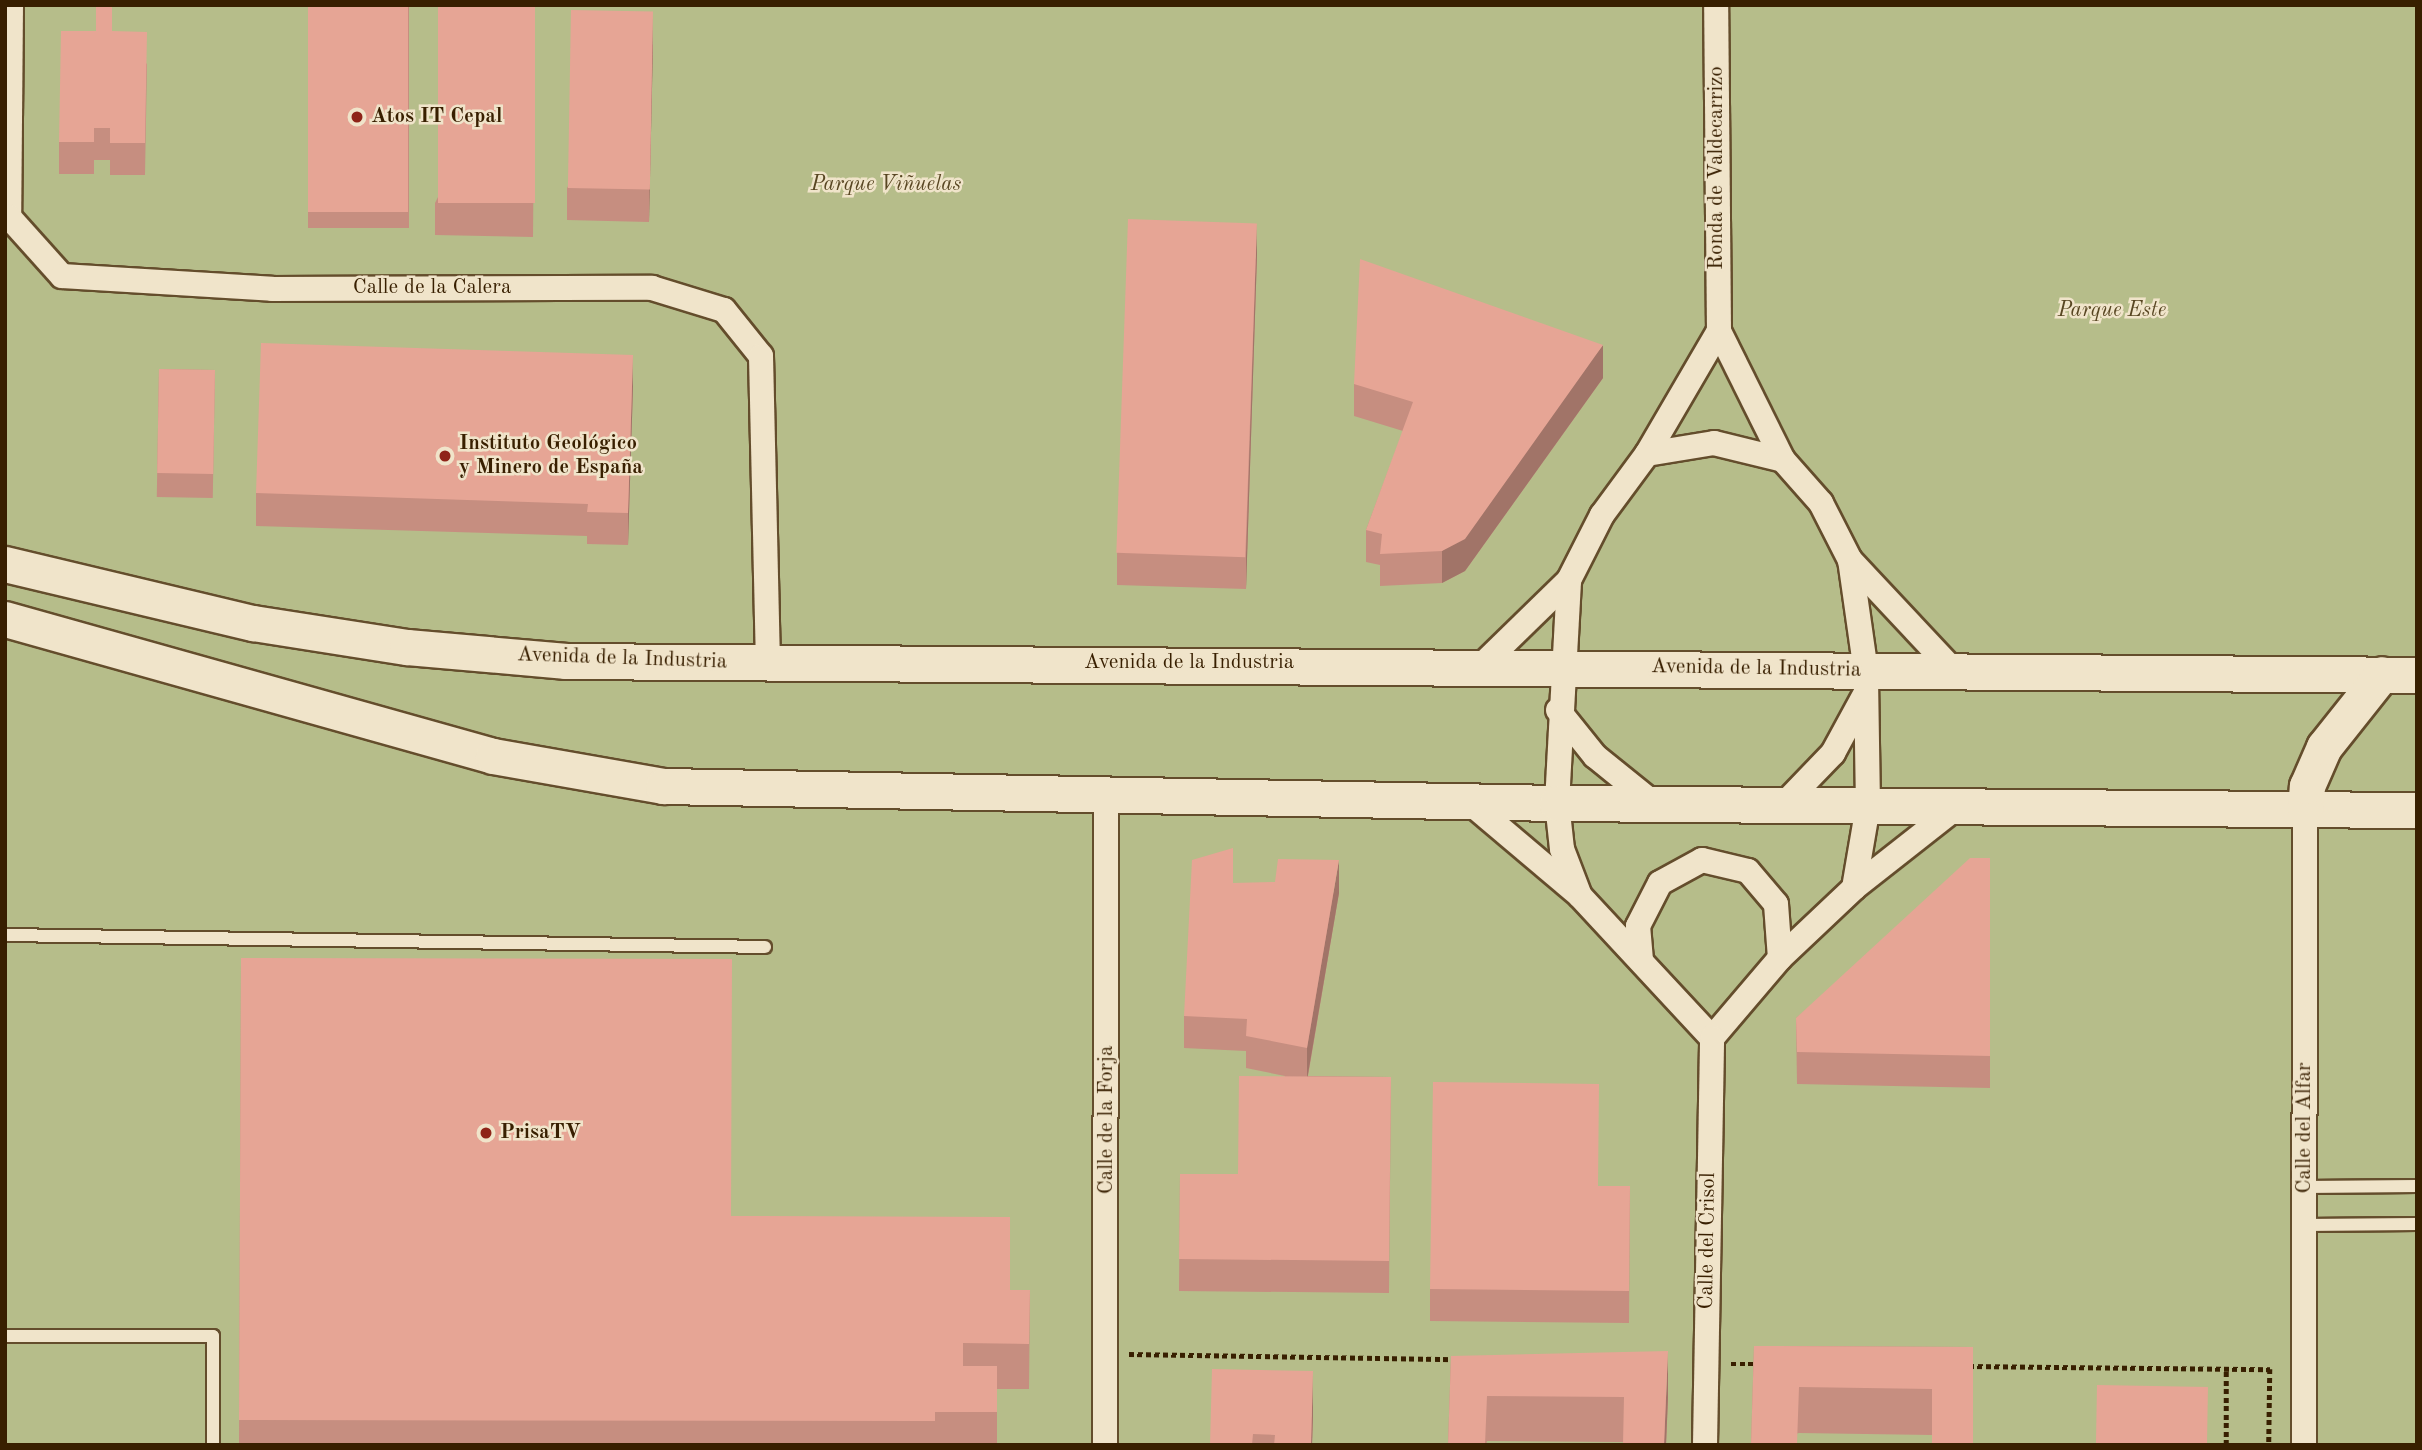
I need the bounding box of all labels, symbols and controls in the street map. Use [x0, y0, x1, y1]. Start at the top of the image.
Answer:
street label: Ronda de Valdecarrizo [1704, 66, 1730, 270]
place label: Atos IT Cepal [371, 104, 502, 130]
marker: Atos IT Cepal [349, 109, 365, 125]
park label: Parque Viñuelas [811, 172, 961, 198]
street label: Calle de la Calera [353, 275, 511, 301]
park label: Parque Este [2058, 298, 2166, 324]
place label: Instituto Geológico y Minero de España [459, 431, 643, 481]
marker: Instituto Geológico y Minero de España [437, 448, 453, 464]
street label: Avenida de la Industria [517, 643, 727, 675]
street label: Avenida de la Industria [1084, 650, 1294, 676]
street label: Avenida de la Industria [1651, 655, 1861, 683]
street label: Calle de la Forja [1094, 1046, 1120, 1194]
street label: Calle del Alfar [2292, 1062, 2318, 1194]
place label: PrisaTV [500, 1120, 581, 1146]
marker: PrisaTV [478, 1125, 494, 1141]
street label: Calle del Crisol [1694, 1172, 1722, 1310]

